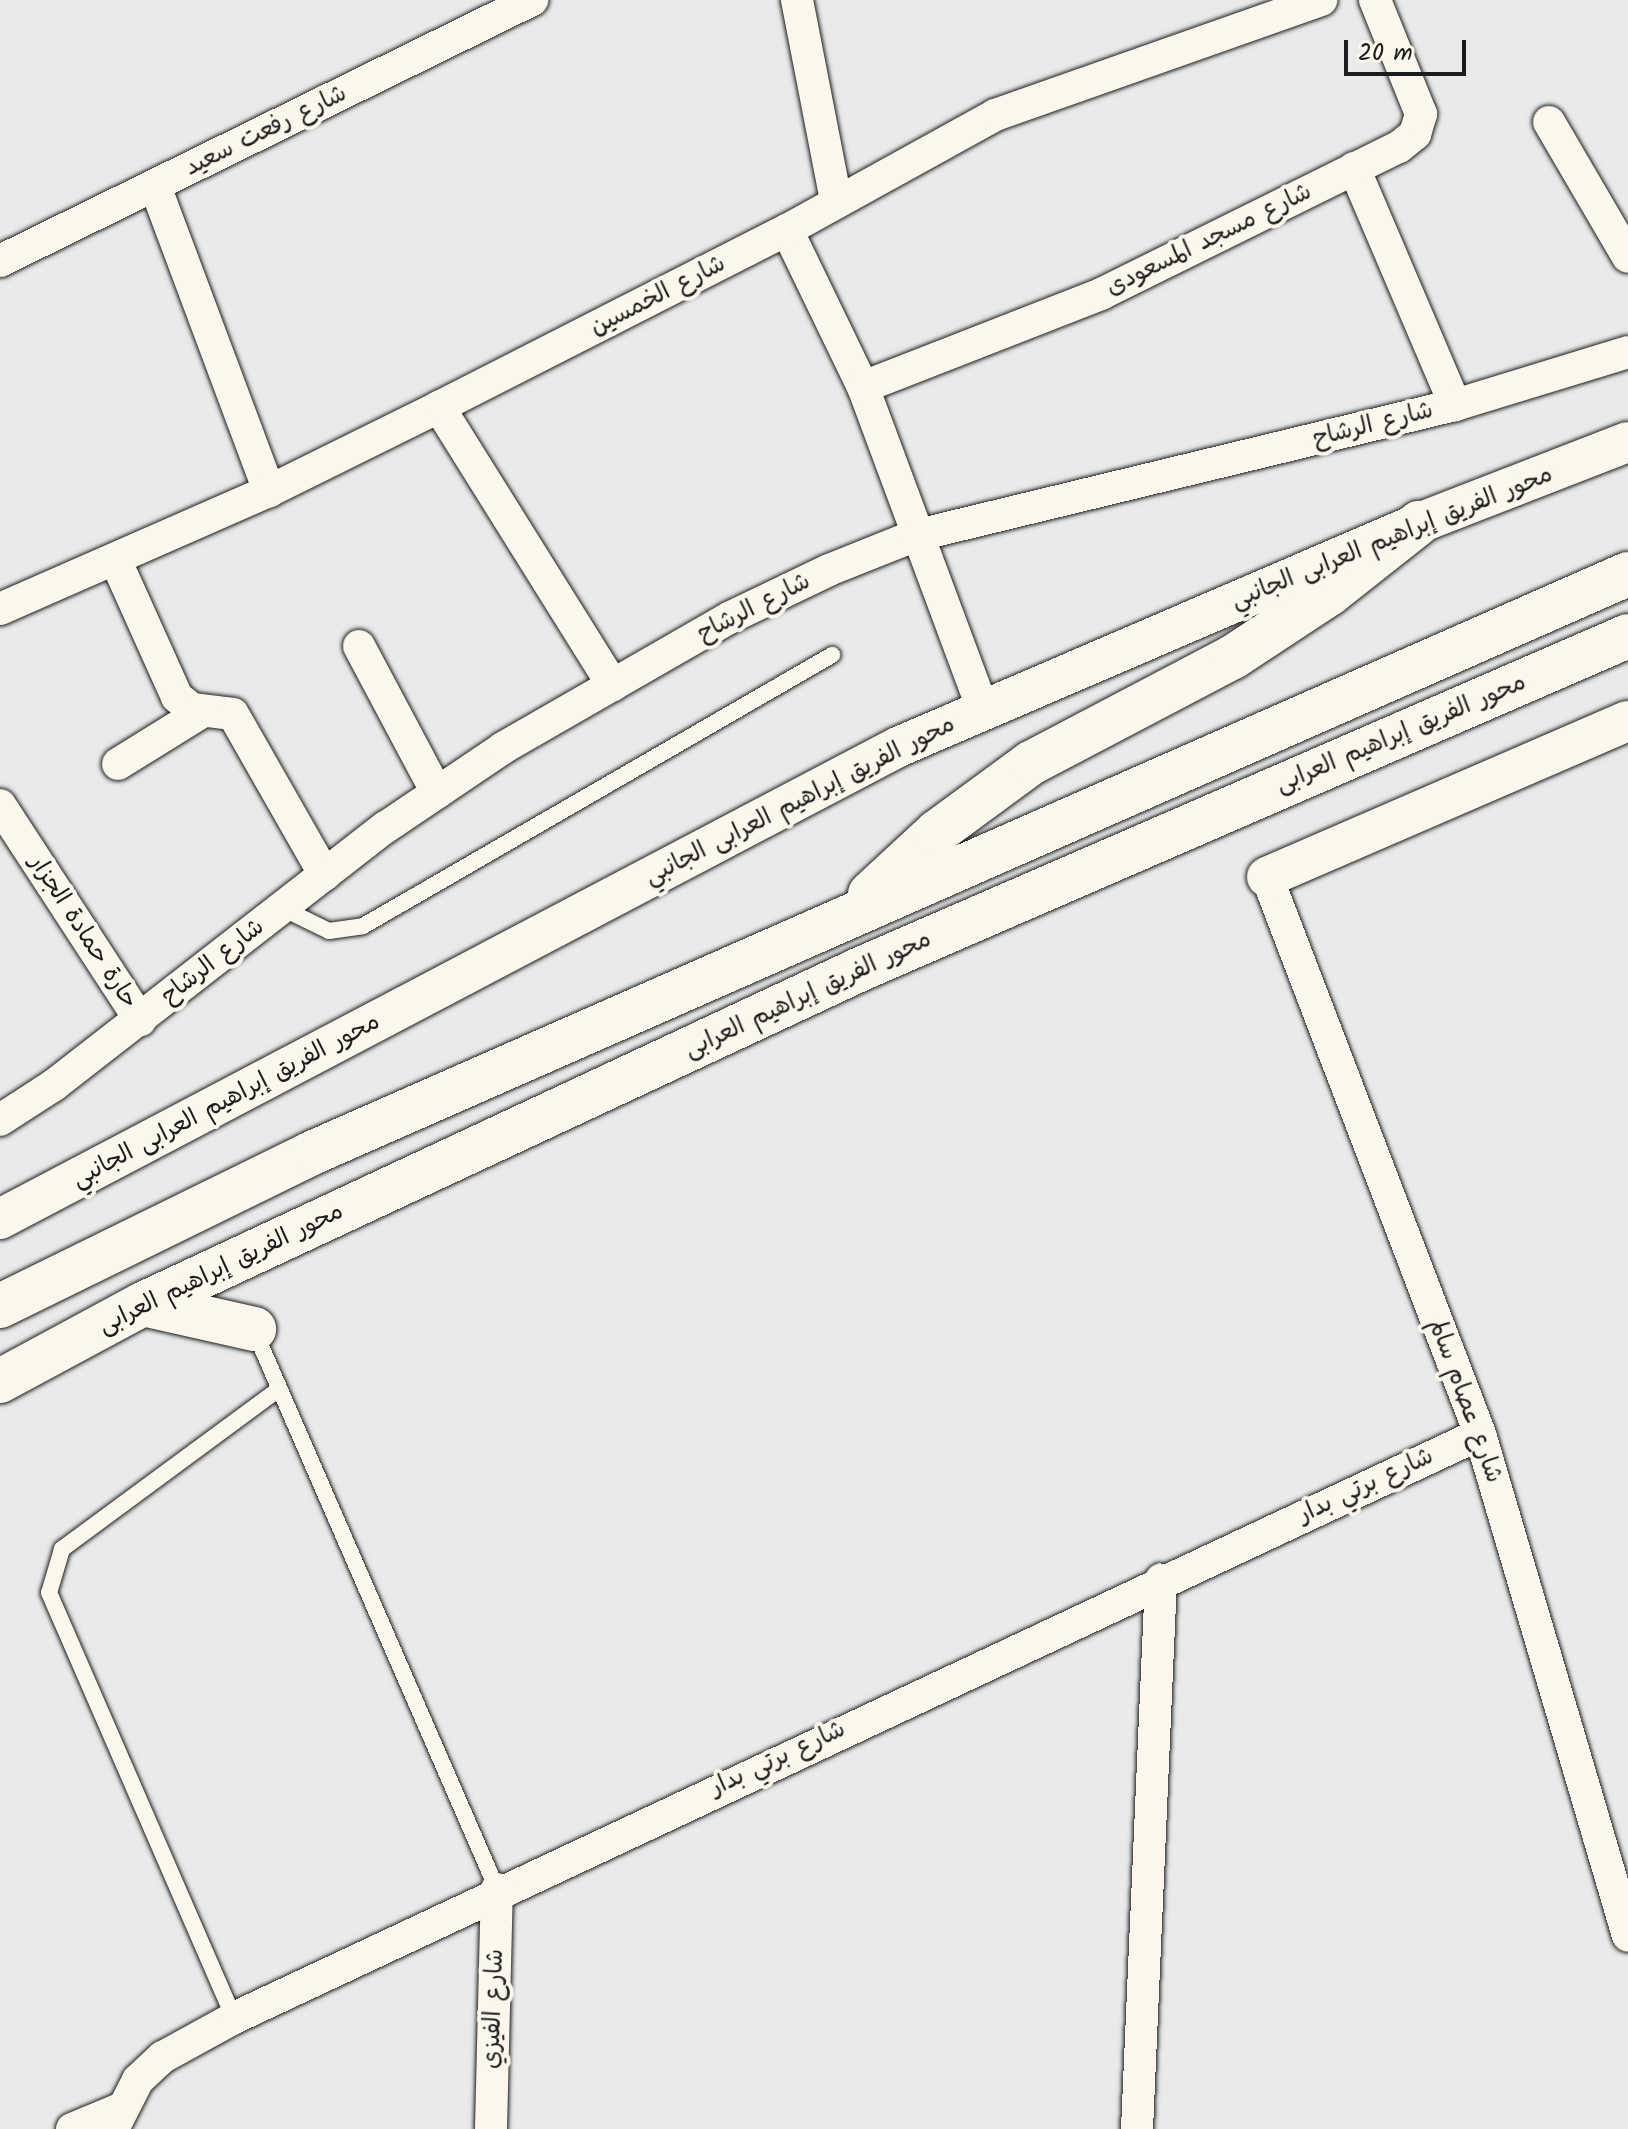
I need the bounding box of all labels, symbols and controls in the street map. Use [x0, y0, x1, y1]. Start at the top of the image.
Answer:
scale bar [1348, 24, 1470, 74]
text: 20 m [1358, 34, 1413, 73]
street label: شارع رفعت سعيد [180, 79, 352, 183]
street label: شارع مسجد المسعودى [1102, 178, 1316, 302]
street label: شارع الخمسين [586, 250, 730, 342]
street label: شارع الرشاح [1310, 396, 1436, 454]
street label: محور الفريق إبراهيم العرابى الجانبي [1227, 460, 1557, 616]
street label: شارع الرشاح [693, 567, 815, 649]
street label: محور الفريق إبراهيم العرابى [1272, 668, 1530, 800]
street label: محور الفريق إبراهيم العرابى الجانبي [640, 710, 960, 892]
street label: حارة حمادة الجزار [23, 850, 143, 1014]
street label: شارع الرشاح [156, 913, 270, 1011]
street label: محور الفريق إبراهيم العرابى [680, 925, 936, 1065]
street label: محور الفريق إبراهيم العرابى الجانبي [67, 1007, 385, 1195]
street label: محور الفريق إبراهيم العرابى [94, 1197, 348, 1341]
street label: شارع عصام سالم [1422, 1315, 1508, 1487]
street label: شارع برتي بدار [1294, 1442, 1438, 1530]
street label: شارع برتي بدار [706, 1715, 850, 1803]
street label: شارع الفيزي [478, 1949, 510, 2069]

